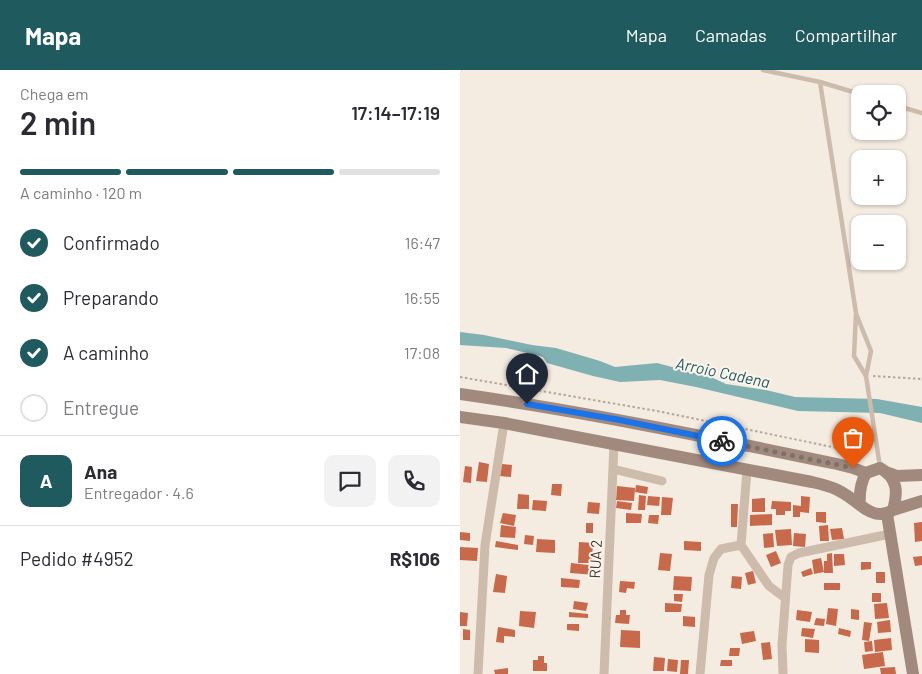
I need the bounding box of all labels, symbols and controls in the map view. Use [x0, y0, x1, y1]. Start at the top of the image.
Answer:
text: Mapa [25, 21, 81, 50]
text: Mapa [626, 24, 667, 46]
text: Camadas [695, 24, 767, 46]
text: Compartilhar [795, 24, 897, 46]
text: Chega em [20, 84, 88, 103]
map controls [851, 85, 906, 270]
button: locate [851, 85, 906, 140]
text: 17:14–17:19 [351, 101, 440, 124]
text: 2 min [20, 103, 96, 141]
button: + [851, 150, 906, 205]
text: A caminho · 120 m [20, 183, 142, 202]
button: − [851, 215, 906, 270]
icon: check [20, 229, 48, 257]
text: Confirmado [63, 231, 160, 254]
text: 16:47 [405, 233, 440, 252]
icon: check [20, 284, 48, 312]
text: Preparando [63, 286, 159, 309]
text: 16:55 [404, 288, 440, 307]
icon: check [20, 339, 48, 367]
text: A caminho [63, 341, 149, 364]
text: 17:08 [404, 343, 440, 362]
pin [506, 353, 548, 404]
water label: Arroio Cadena [674, 353, 772, 391]
icon: home [513, 360, 541, 388]
text: Entregue [63, 396, 139, 419]
courier [697, 416, 747, 466]
pin [832, 417, 874, 468]
icon: bag [839, 424, 867, 452]
icon: bike [708, 427, 736, 455]
button: chat [324, 455, 376, 507]
button: phone [388, 455, 440, 507]
text: Ana [84, 460, 117, 483]
text: A [40, 469, 52, 492]
text: Entregador · 4.6 [84, 483, 194, 502]
street label: RUA 2 [585, 539, 605, 579]
text: Pedido #4952 [20, 547, 134, 570]
text: R$106 [390, 547, 440, 570]

